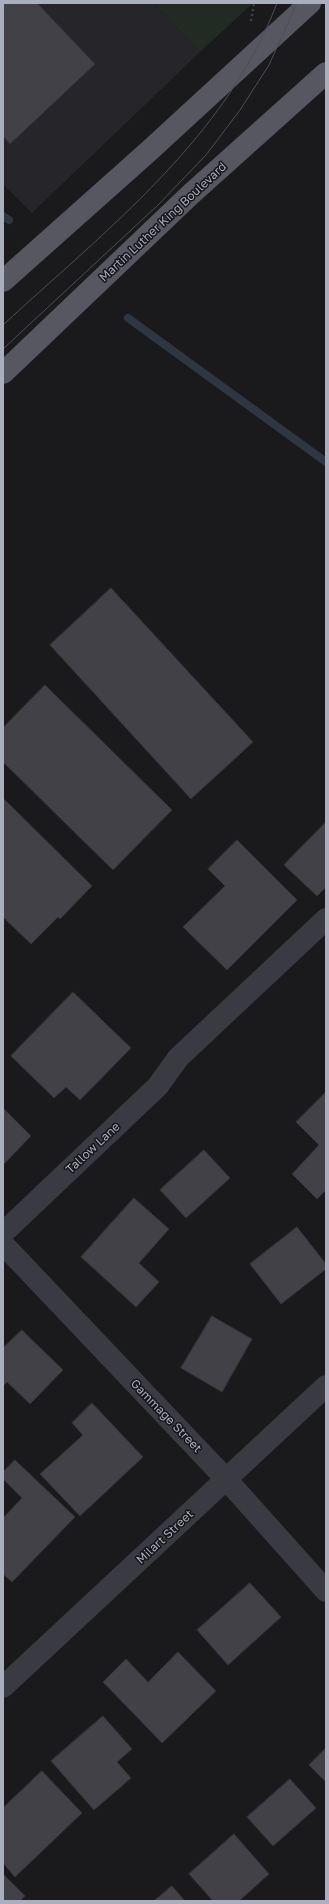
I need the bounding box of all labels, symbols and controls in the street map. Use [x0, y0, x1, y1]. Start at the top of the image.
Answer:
street label: Martin Luther King Boulevard [97, 159, 229, 285]
street label: Tallow Lane [63, 1119, 123, 1177]
street label: Gammage Street [127, 1376, 205, 1456]
street label: Milart Street [134, 1507, 196, 1567]

